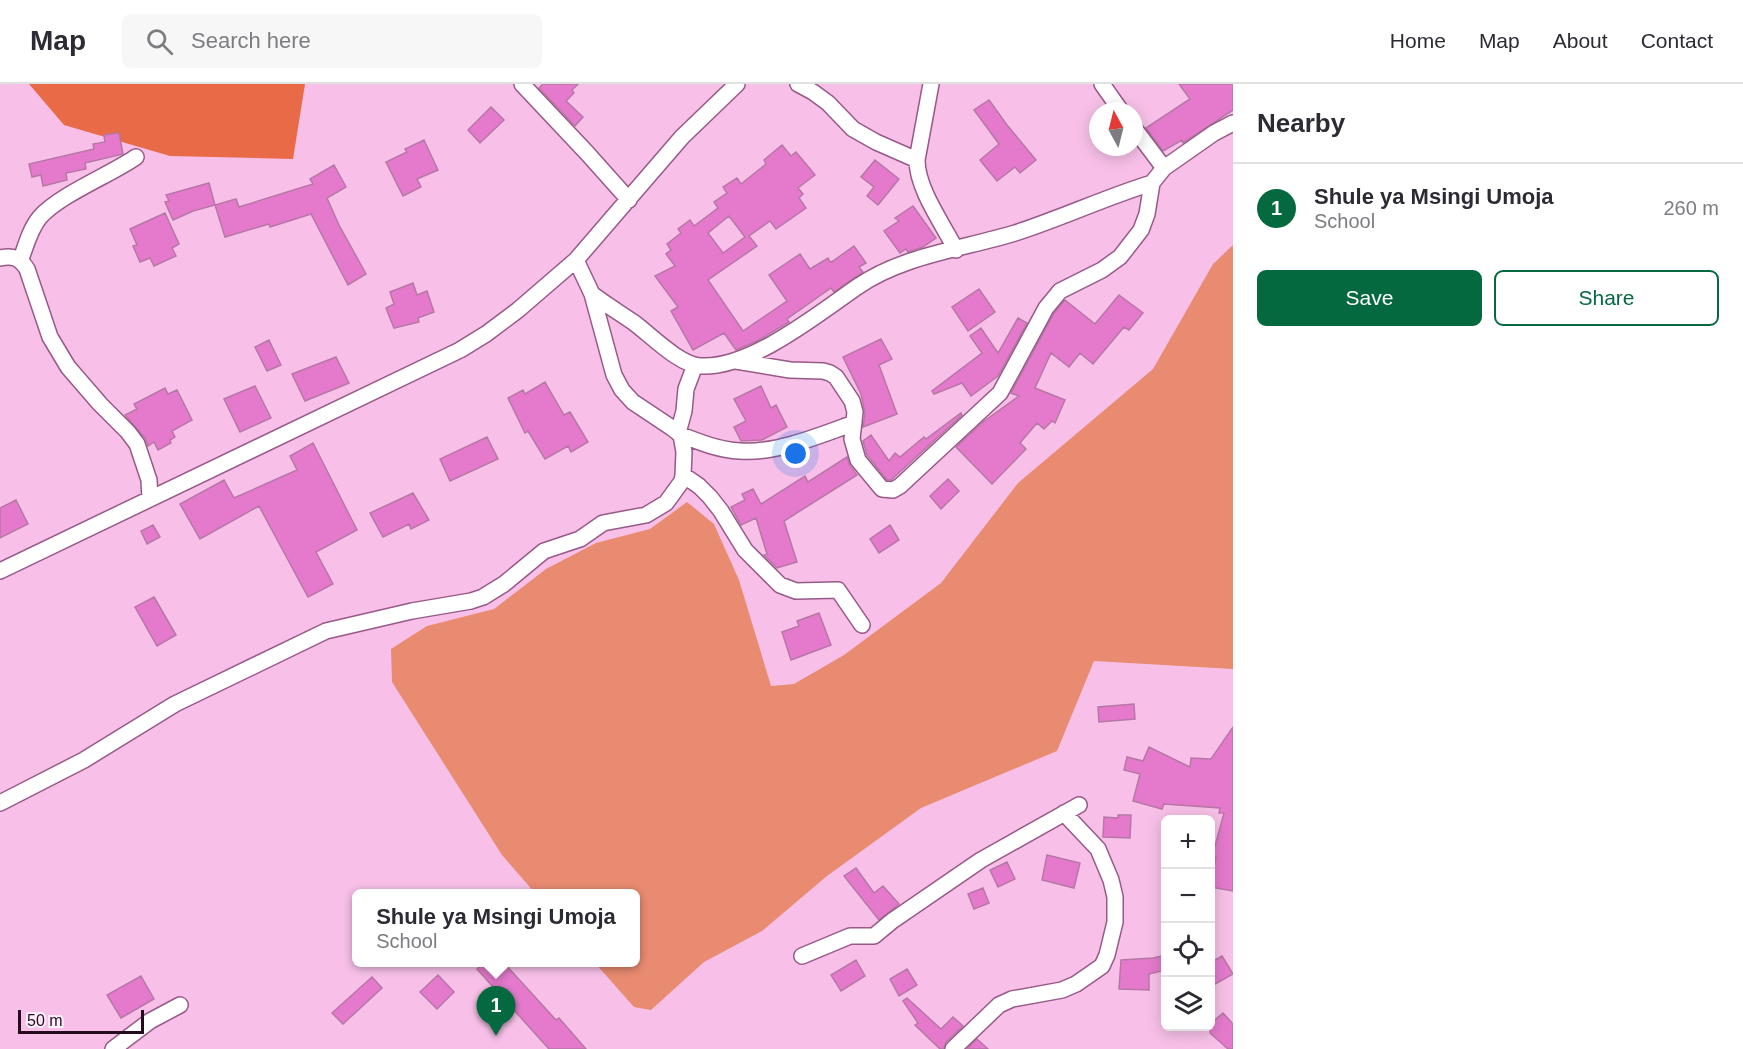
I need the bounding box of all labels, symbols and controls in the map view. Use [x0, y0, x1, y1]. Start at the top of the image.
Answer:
search box [122, 14, 542, 68]
text: Map [30, 25, 86, 56]
icon: search [143, 25, 176, 58]
text: Search here [191, 28, 311, 53]
text: Home [1390, 29, 1446, 52]
text: Map [1479, 29, 1520, 52]
text: About [1553, 29, 1608, 52]
text: Contact [1641, 29, 1713, 52]
north arrow [1089, 102, 1143, 156]
text: Nearby [1257, 108, 1345, 138]
text: Shule ya Msingi Umoja [1314, 184, 1554, 209]
text: 1 [1271, 197, 1282, 219]
text: 260 m [1663, 197, 1719, 219]
text: School [1314, 210, 1375, 232]
button: Save [1257, 270, 1482, 326]
button: Share [1494, 270, 1719, 326]
your location [781, 439, 810, 468]
map controls [1161, 815, 1215, 1031]
button: + [1161, 815, 1215, 869]
button: − [1161, 869, 1215, 923]
popup [352, 889, 640, 967]
text: Shule ya Msingi Umoja [376, 904, 616, 929]
button: locate [1161, 923, 1215, 977]
text: School [376, 930, 437, 952]
button: layers [1161, 977, 1215, 1031]
pin: 1 [476, 986, 516, 1036]
scale bar [18, 1007, 144, 1034]
text: 50 m [27, 1012, 63, 1029]

